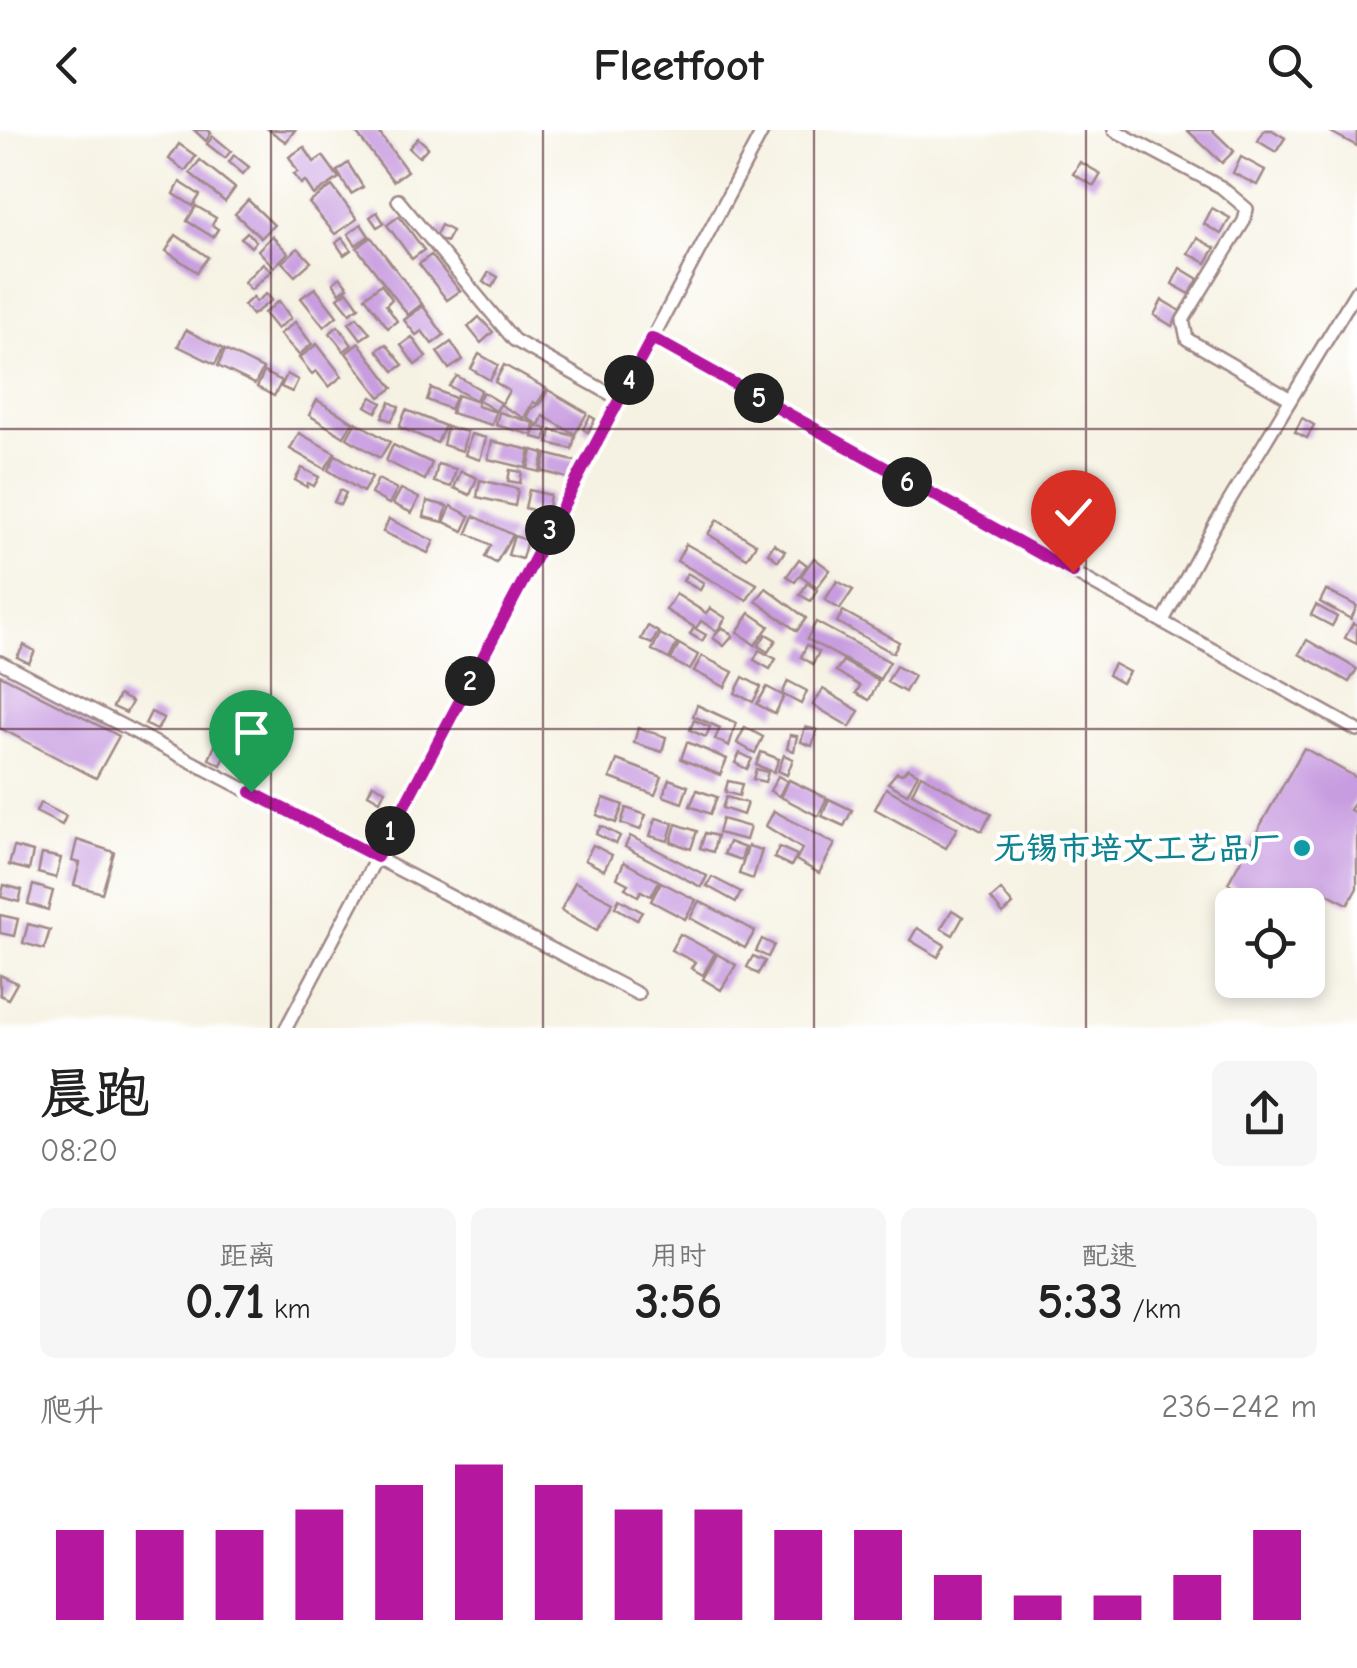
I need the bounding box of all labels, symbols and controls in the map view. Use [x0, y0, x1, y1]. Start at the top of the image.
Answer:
icon: back [40, 38, 95, 93]
icon: search [1262, 38, 1317, 93]
text: Fleetfoot [593, 39, 764, 91]
pin: 4 [604, 355, 654, 405]
text: 4 [622, 364, 636, 396]
pin: 5 [734, 373, 784, 423]
text: 5 [752, 382, 766, 414]
pin: 6 [882, 457, 932, 507]
text: 6 [900, 466, 914, 498]
pin [1031, 470, 1116, 573]
icon: check [1046, 485, 1101, 540]
pin: 3 [525, 505, 575, 555]
text: 3 [543, 514, 557, 546]
pin: 2 [445, 656, 495, 706]
text: 2 [463, 665, 477, 697]
pin [209, 690, 294, 793]
icon: arrive [224, 705, 279, 760]
pin: 1 [365, 806, 415, 856]
text: 1 [384, 815, 396, 847]
place label: 无锡市培文工艺品厂 [994, 830, 1282, 867]
marker: 无锡市培文工艺品厂 [1291, 837, 1313, 859]
map controls [1215, 888, 1325, 998]
button: locate [1215, 888, 1325, 998]
button: share [1212, 1061, 1317, 1166]
text: 晨跑 [40, 1062, 150, 1126]
text: 08:20 [40, 1132, 118, 1169]
text: 距离 [220, 1240, 276, 1272]
text: 用时 [650, 1240, 707, 1272]
text: 配速 [1081, 1240, 1137, 1272]
text: 0.71 [185, 1273, 265, 1331]
text: 3:56 [635, 1273, 722, 1331]
text: 5:33 [1037, 1273, 1123, 1331]
text: km [265, 1293, 311, 1325]
text: /km [1123, 1293, 1181, 1325]
text: 236–242 m [1162, 1388, 1317, 1425]
text: 爬升 [40, 1392, 104, 1429]

